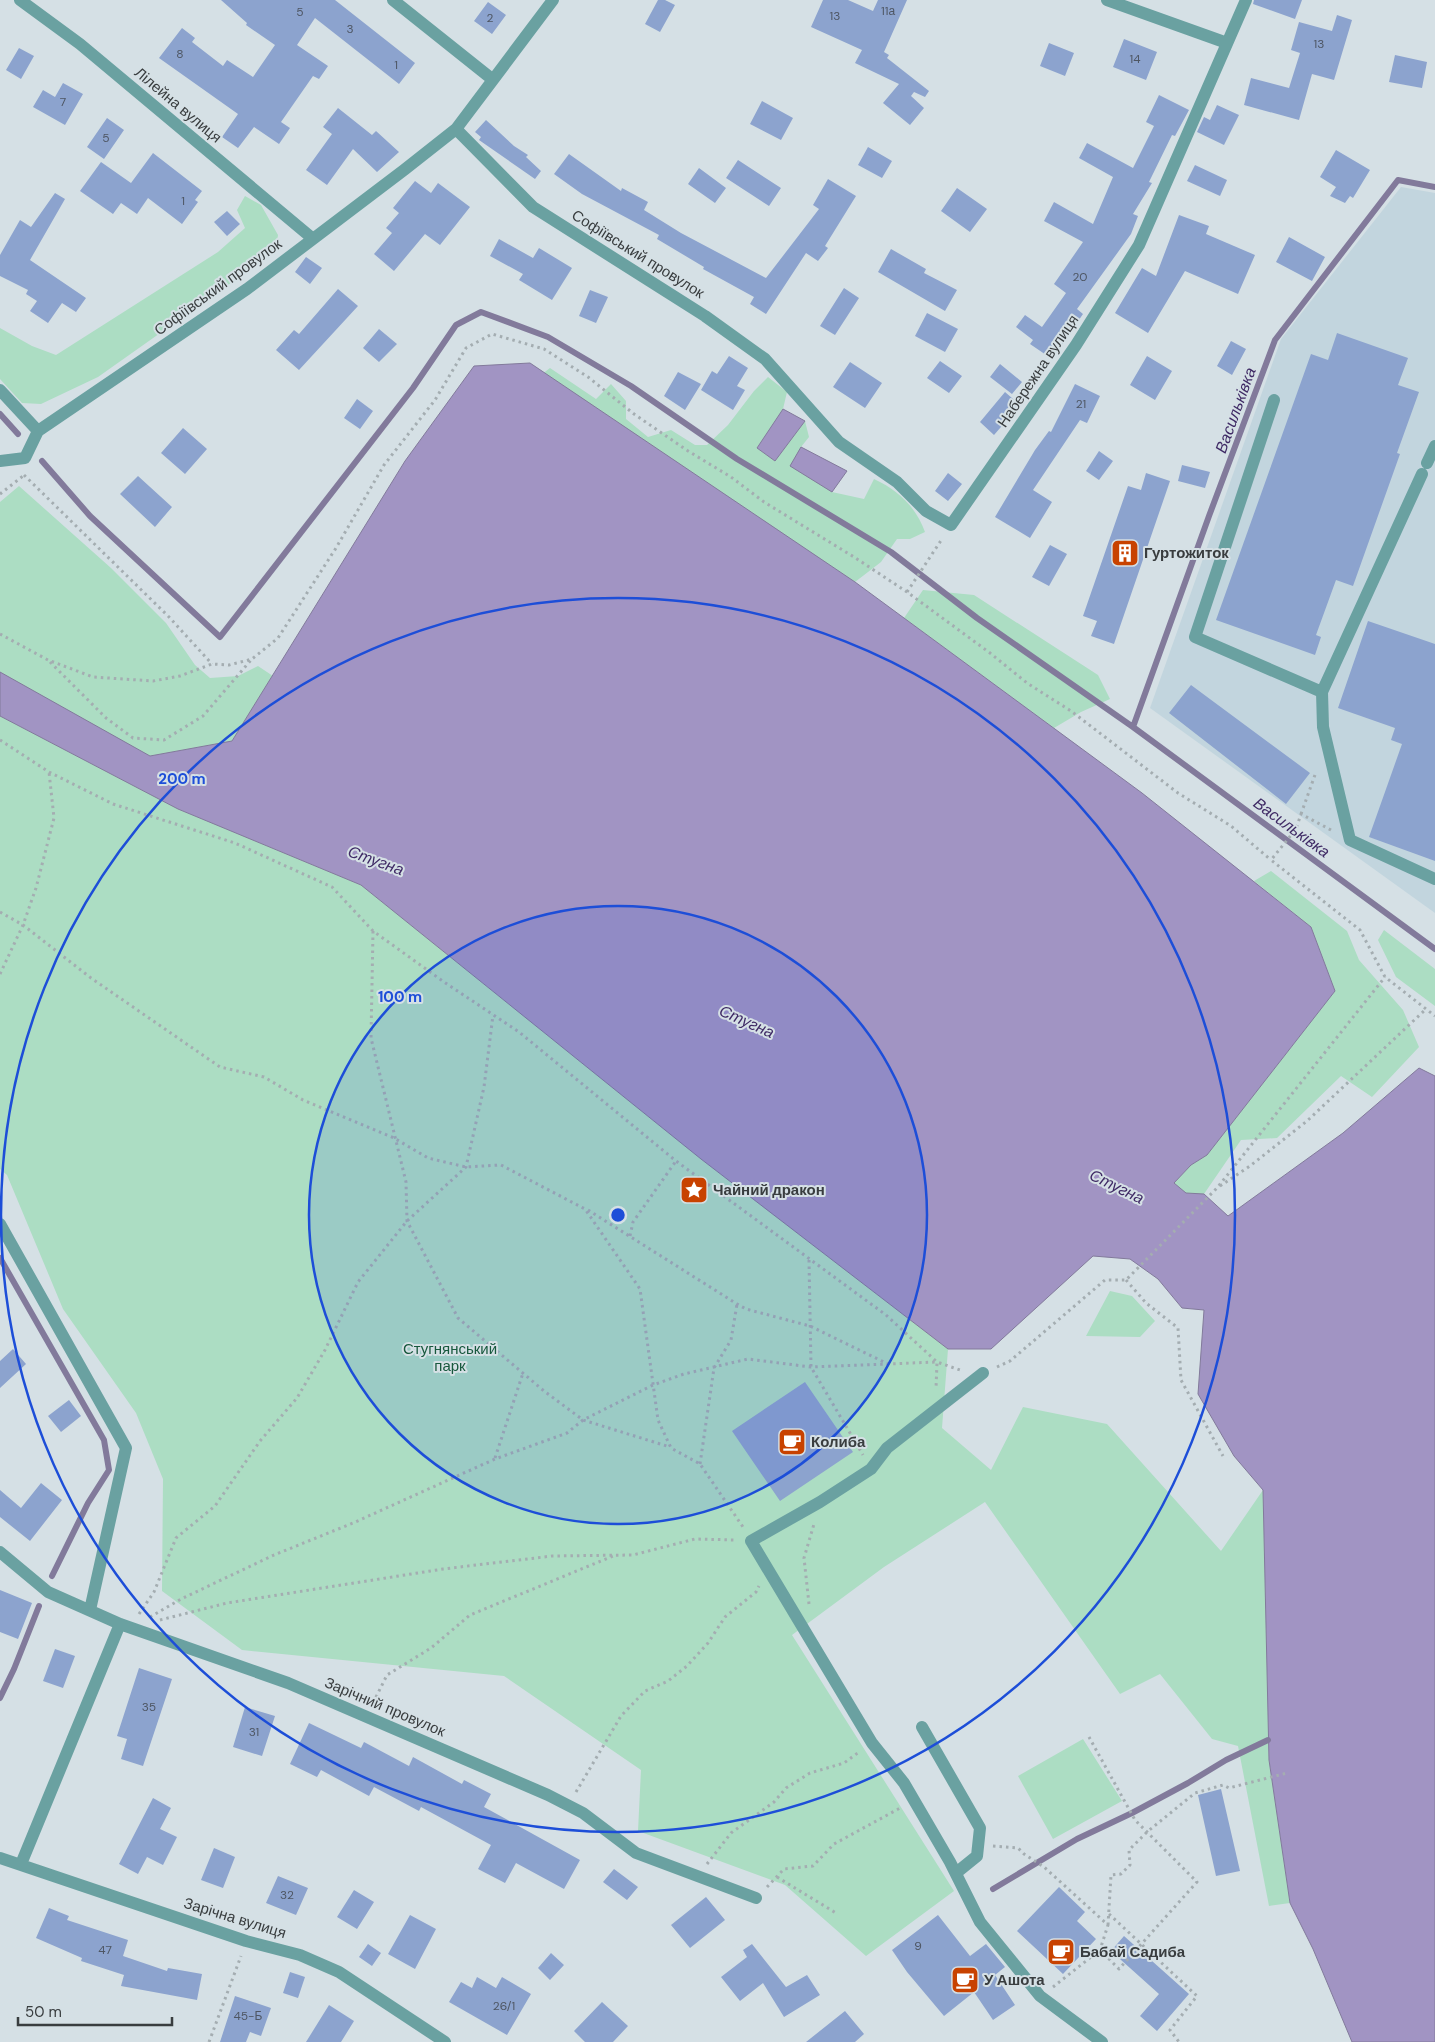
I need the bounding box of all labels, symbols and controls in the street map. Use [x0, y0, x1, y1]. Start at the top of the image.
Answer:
house number: 11а [881, 3, 895, 19]
house number: 5 [296, 4, 304, 20]
house number: 13 [830, 8, 840, 24]
house number: 2 [487, 10, 494, 26]
house number: 3 [346, 21, 354, 37]
house number: 13 [1314, 36, 1324, 52]
house number: 8 [176, 46, 184, 62]
house number: 14 [1129, 51, 1141, 67]
house number: 1 [394, 57, 398, 73]
street label: Лілейна вулиця [130, 63, 226, 147]
house number: 7 [60, 94, 66, 110]
house number: 5 [102, 130, 110, 146]
house number: 1 [181, 193, 185, 209]
street label: Софіївський провулок [568, 205, 708, 303]
street label: Софіївський провулок [150, 234, 286, 340]
house number: 20 [1072, 269, 1088, 285]
street label: Набережна вулиця [993, 311, 1083, 431]
water label: Васильківка [1210, 364, 1261, 456]
house number: 21 [1076, 396, 1086, 412]
building icon: Гуртожиток [1110, 538, 1140, 568]
place label: Гуртожиток [1144, 543, 1229, 563]
text: 200 m [158, 769, 206, 789]
water label: Васильківка [1249, 793, 1334, 862]
water label: Стугна [345, 841, 407, 880]
text: 100 m [378, 987, 422, 1007]
water label: Стугна [716, 1000, 778, 1043]
water label: Стугна [1086, 1164, 1148, 1209]
place icon: Чайний дракон [679, 1175, 709, 1205]
place label: Чайний дракон [713, 1180, 825, 1200]
centre of rings [609, 1206, 627, 1224]
park label: Стугнянський парк [403, 1339, 497, 1376]
cafe icon: Колиба [777, 1427, 807, 1457]
place label: Колиба [811, 1432, 866, 1452]
street label: Зарічний провулок [322, 1673, 449, 1742]
house number: 35 [142, 1699, 156, 1715]
house number: 31 [249, 1724, 259, 1740]
house number: 32 [280, 1887, 294, 1903]
street label: Зарічна вулиця [181, 1893, 289, 1943]
cafe icon: Бабай Садиба [1046, 1937, 1076, 1967]
house number: 9 [914, 1938, 922, 1954]
house number: 47 [98, 1942, 112, 1958]
place label: Бабай Садиба [1080, 1942, 1186, 1962]
cafe icon: У Ашота [950, 1965, 980, 1995]
place label: У Ашота [984, 1970, 1045, 1990]
scale bar [18, 1994, 171, 2026]
house number: 26/1 [493, 1998, 515, 2014]
text: 50 m [25, 2002, 62, 2022]
house number: 45-Б [234, 2008, 263, 2024]

